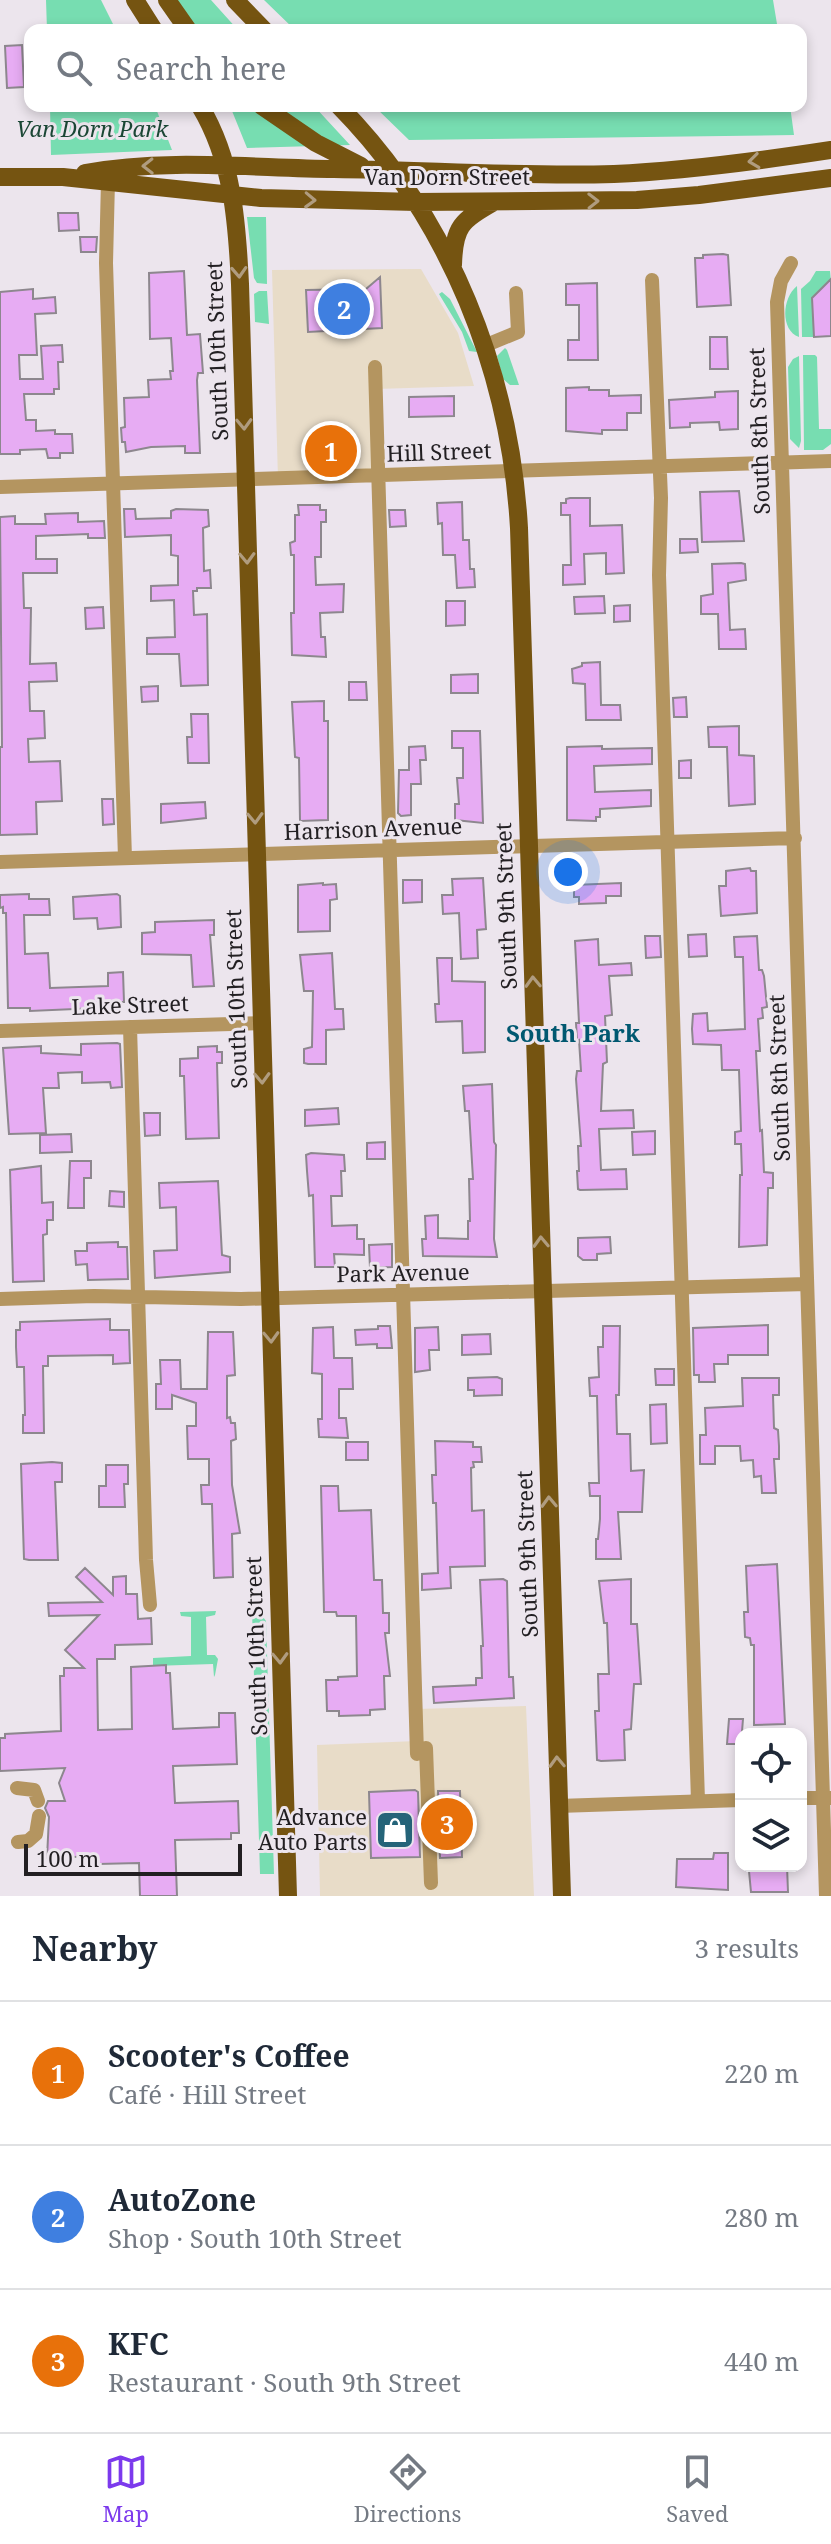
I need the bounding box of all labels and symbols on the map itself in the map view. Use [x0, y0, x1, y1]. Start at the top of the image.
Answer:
park label: Van Dorn Park [16, 113, 170, 143]
one-way arrow [747, 152, 760, 169]
one-way arrow [141, 157, 154, 174]
street label: Van Dorn Street [364, 161, 530, 191]
one-way arrow [304, 191, 317, 208]
one-way arrow [587, 193, 600, 210]
street label: South 10th Street [198, 261, 234, 441]
one-way arrow [231, 266, 248, 279]
pin: 2 [318, 279, 370, 339]
street label: South 8th Street [740, 347, 776, 515]
one-way arrow [235, 418, 252, 431]
pin: 1 [305, 421, 357, 481]
street label: Hill Street [386, 434, 492, 468]
one-way arrow [239, 552, 256, 565]
street label: Harrison Avenue [283, 810, 463, 846]
one-way arrow [246, 812, 263, 825]
street label: South 9th Street [487, 822, 523, 990]
your location [548, 852, 588, 892]
street label: South 10th Street [217, 909, 253, 1089]
one-way arrow [524, 975, 541, 988]
street label: Lake Street [71, 987, 189, 1021]
street label: South 8th Street [760, 994, 796, 1162]
district label: South Park [506, 1016, 641, 1049]
one-way arrow [254, 1072, 271, 1084]
one-way arrow [532, 1235, 549, 1248]
street label: Park Avenue [336, 1256, 470, 1288]
one-way arrow [262, 1331, 279, 1344]
street label: South 9th Street [508, 1470, 544, 1638]
one-way arrow [541, 1495, 558, 1508]
street label: South 10th Street [237, 1556, 273, 1736]
one-way arrow [272, 1652, 289, 1665]
one-way arrow [548, 1755, 565, 1768]
pin: 3 [421, 1794, 473, 1854]
place label: Advance Auto Parts [258, 1801, 367, 1856]
shop icon: Advance Auto Parts [374, 1809, 416, 1851]
scale bar [24, 1840, 242, 1876]

